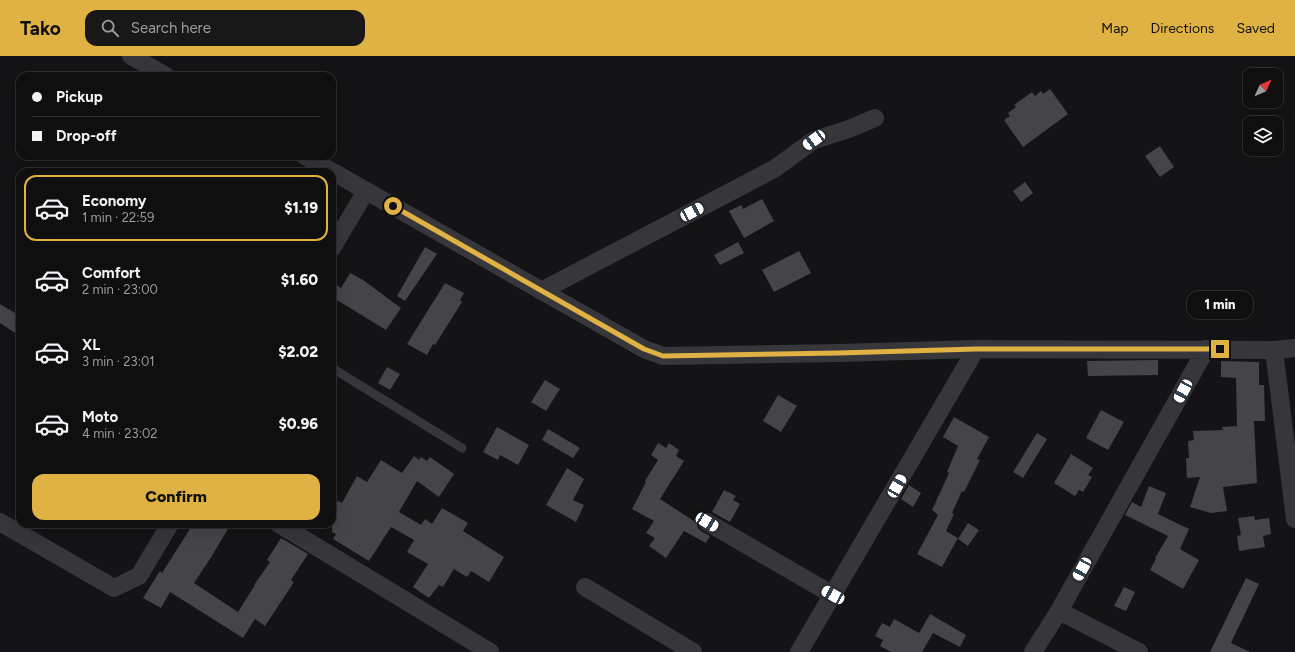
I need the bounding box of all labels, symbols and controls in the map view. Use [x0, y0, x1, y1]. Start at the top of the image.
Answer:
search box [85, 10, 365, 46]
text: Tako [20, 17, 61, 40]
icon: search [99, 17, 121, 39]
text: Search here [131, 19, 211, 37]
text: Map [1101, 20, 1129, 37]
text: Directions [1151, 20, 1214, 37]
text: Saved [1236, 20, 1275, 37]
north arrow [1243, 68, 1283, 108]
map controls [1243, 68, 1283, 156]
text: Pickup [56, 88, 103, 106]
button: layers [1243, 116, 1283, 156]
text: Drop-off [56, 127, 117, 145]
car [801, 128, 827, 152]
icon: car [34, 190, 70, 226]
text: Economy [82, 192, 147, 210]
route start [384, 197, 402, 215]
text: $1.19 [284, 199, 318, 217]
car [679, 201, 705, 223]
text: 1 min · 22:59 [82, 210, 154, 225]
icon: car [34, 262, 70, 298]
text: Comfort [82, 264, 141, 282]
text: $1.60 [281, 271, 318, 289]
text: 2 min · 23:00 [82, 282, 158, 297]
callout: 1 min [1187, 291, 1253, 319]
text: 1 min [1204, 297, 1236, 312]
icon: car [34, 334, 70, 370]
text: XL [82, 336, 100, 354]
route end [1211, 340, 1229, 358]
text: $2.02 [278, 343, 318, 361]
text: 3 min · 23:01 [82, 354, 155, 369]
car [1172, 378, 1194, 404]
icon: car [34, 406, 70, 442]
text: Moto [82, 408, 118, 426]
text: $0.96 [278, 415, 318, 433]
text: 4 min · 23:02 [82, 426, 158, 441]
car [886, 473, 908, 499]
button: Confirm [32, 474, 320, 520]
car [694, 511, 720, 533]
car [1071, 556, 1093, 582]
car [820, 584, 846, 606]

